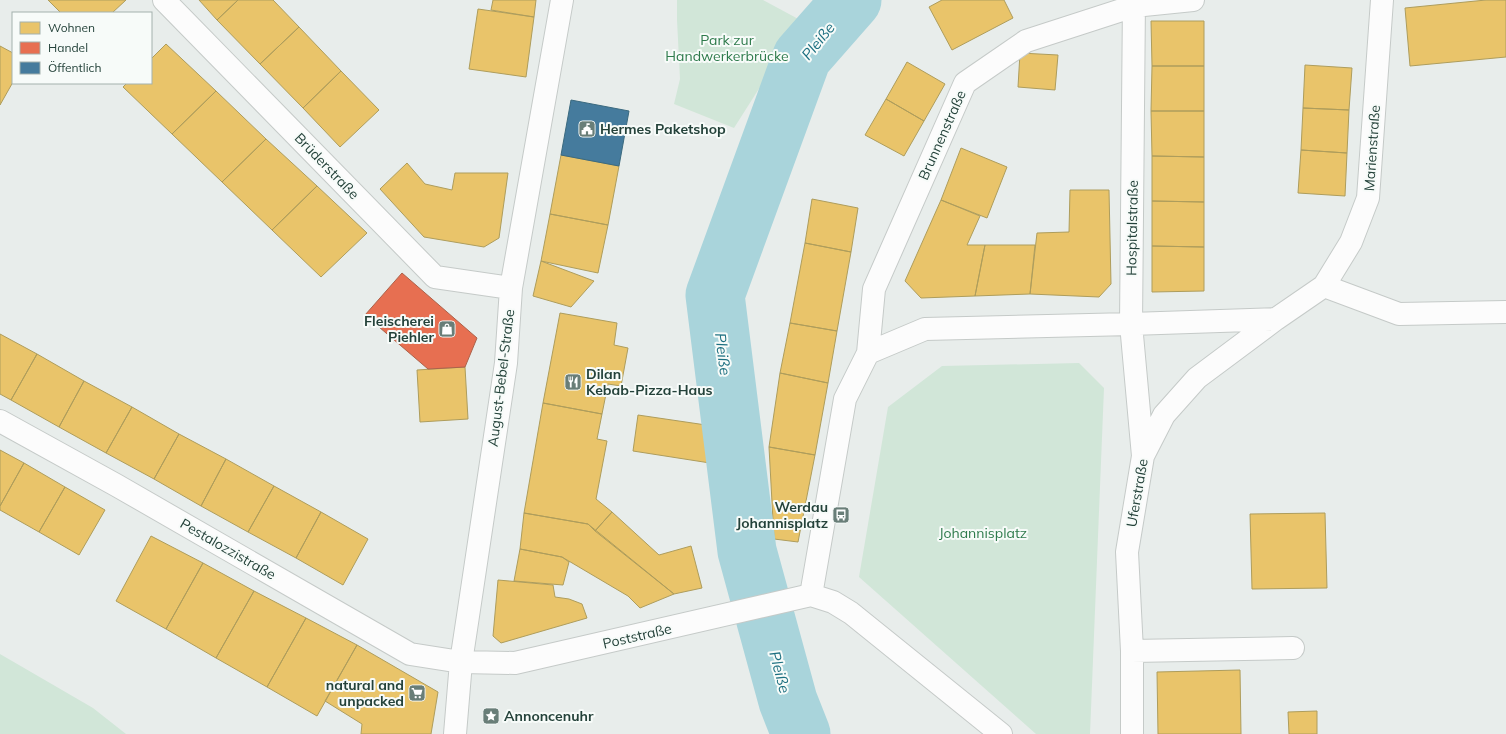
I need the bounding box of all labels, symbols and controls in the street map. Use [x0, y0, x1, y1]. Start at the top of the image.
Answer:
legend [12, 12, 152, 84]
water label: Pleiße [797, 18, 839, 64]
text: Wohnen [48, 20, 95, 35]
park label: Park zur Handwerkerbrücke [665, 31, 789, 65]
text: Handel [48, 40, 88, 55]
text: Öffentlich [48, 60, 101, 75]
street label: Brunnenstraße [914, 87, 970, 183]
street label: Marienstraße [1360, 104, 1384, 192]
public building icon: Hermes Paketshop [577, 119, 597, 139]
place label: Hermes Paketshop [600, 120, 726, 138]
street label: Brüderstraße [291, 129, 363, 203]
street label: Hospitalstraße [1122, 180, 1142, 276]
street label: August-Bebel-Straße [484, 308, 518, 448]
place label: Fleischerei Piehler [364, 312, 434, 346]
shop icon: Fleischerei Piehler [437, 319, 457, 339]
water label: Pleiße [711, 332, 735, 376]
place label: Dilan Kebab-Pizza-Haus [586, 365, 713, 399]
restaurant icon: Dilan Kebab-Pizza-Haus [563, 372, 583, 392]
street label: Uferstraße [1122, 457, 1152, 529]
place label: Werdau Johannisplatz [736, 498, 828, 532]
bus stop icon: Werdau Johannisplatz [831, 505, 851, 525]
street label: Pestalozzistraße [177, 514, 279, 584]
park label: Johannisplatz [939, 524, 1027, 542]
street label: Poststraße [601, 619, 673, 653]
water label: Pleiße [765, 649, 795, 695]
place label: natural and unpacked [326, 676, 404, 710]
supermarket icon: natural and unpacked [407, 683, 427, 703]
place icon: Annoncenuhr [481, 706, 501, 726]
place label: Annoncenuhr [504, 707, 594, 725]

